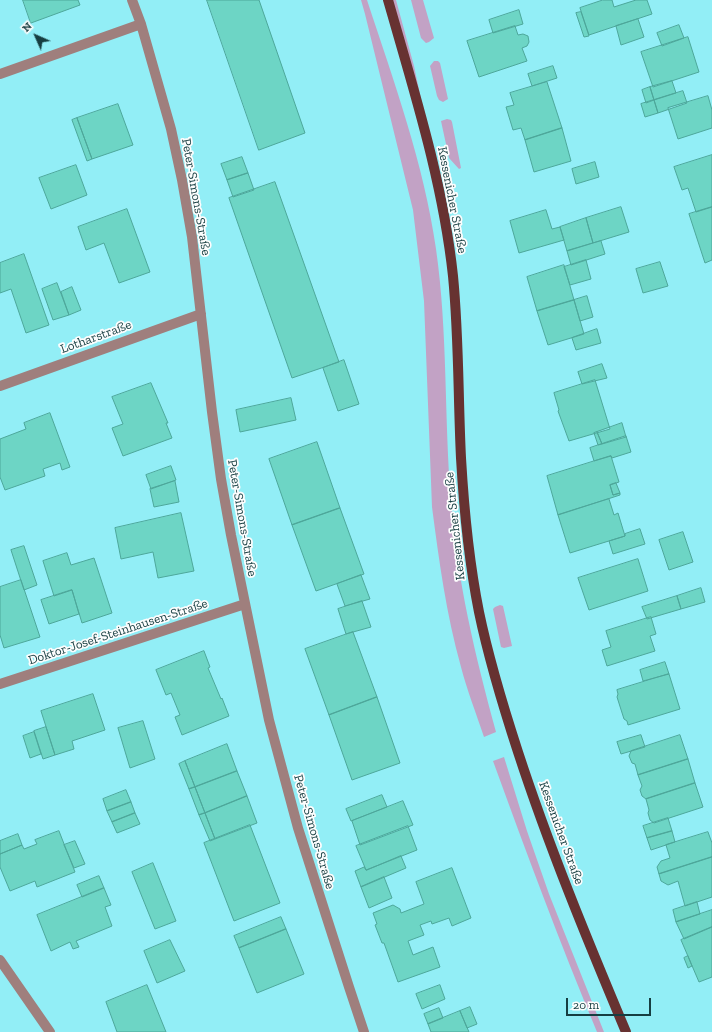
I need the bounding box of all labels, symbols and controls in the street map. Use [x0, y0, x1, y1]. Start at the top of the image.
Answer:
north arrow [16, 16, 56, 56]
text: N [20, 20, 35, 35]
street label: Peter-Simons-Straße [178, 137, 214, 257]
street label: Kessenicher Straße [434, 145, 470, 255]
street label: Lotharstraße [58, 317, 134, 357]
street label: Peter-Simons-Straße [224, 458, 260, 578]
street label: Kessenicher Straße [442, 471, 468, 581]
street label: Doktor-Josef-Steinhausen-Straße [26, 596, 210, 668]
street label: Peter-Simons-Straße [290, 773, 338, 891]
street label: Kessenicher Straße [535, 779, 587, 887]
scale bar [568, 990, 653, 1016]
text: 20 m [573, 998, 599, 1012]

